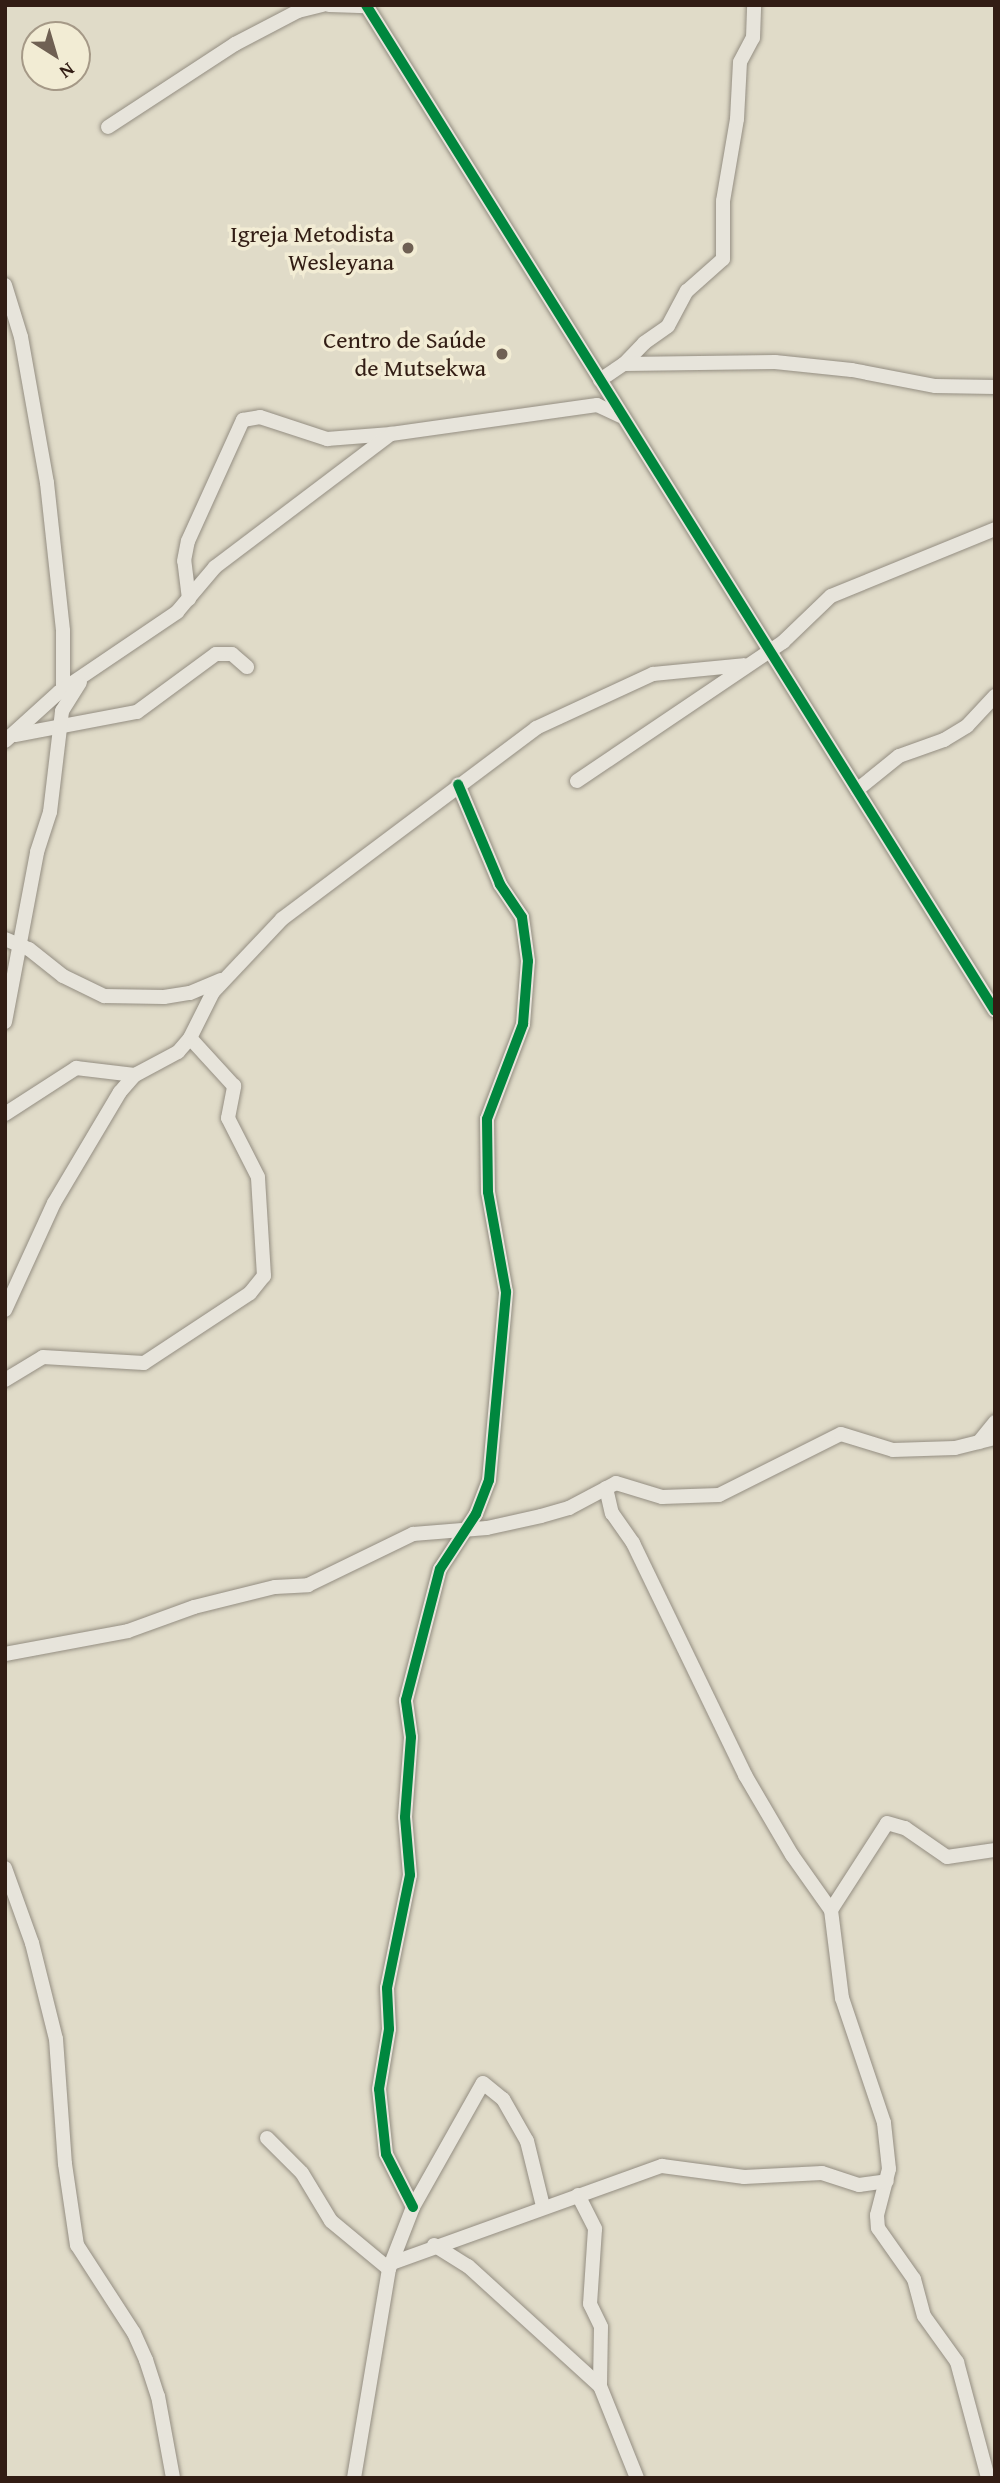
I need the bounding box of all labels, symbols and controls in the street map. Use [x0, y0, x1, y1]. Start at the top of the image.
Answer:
north arrow [21, 21, 91, 91]
text: N [54, 56, 81, 86]
place label: Igreja Metodista Wesleyana [230, 220, 394, 276]
marker: Igreja Metodista Wesleyana [400, 240, 416, 256]
place label: Centro de Saúde de Mutsekwa [323, 326, 486, 382]
marker: Centro de Saúde de Mutsekwa [492, 344, 512, 364]

